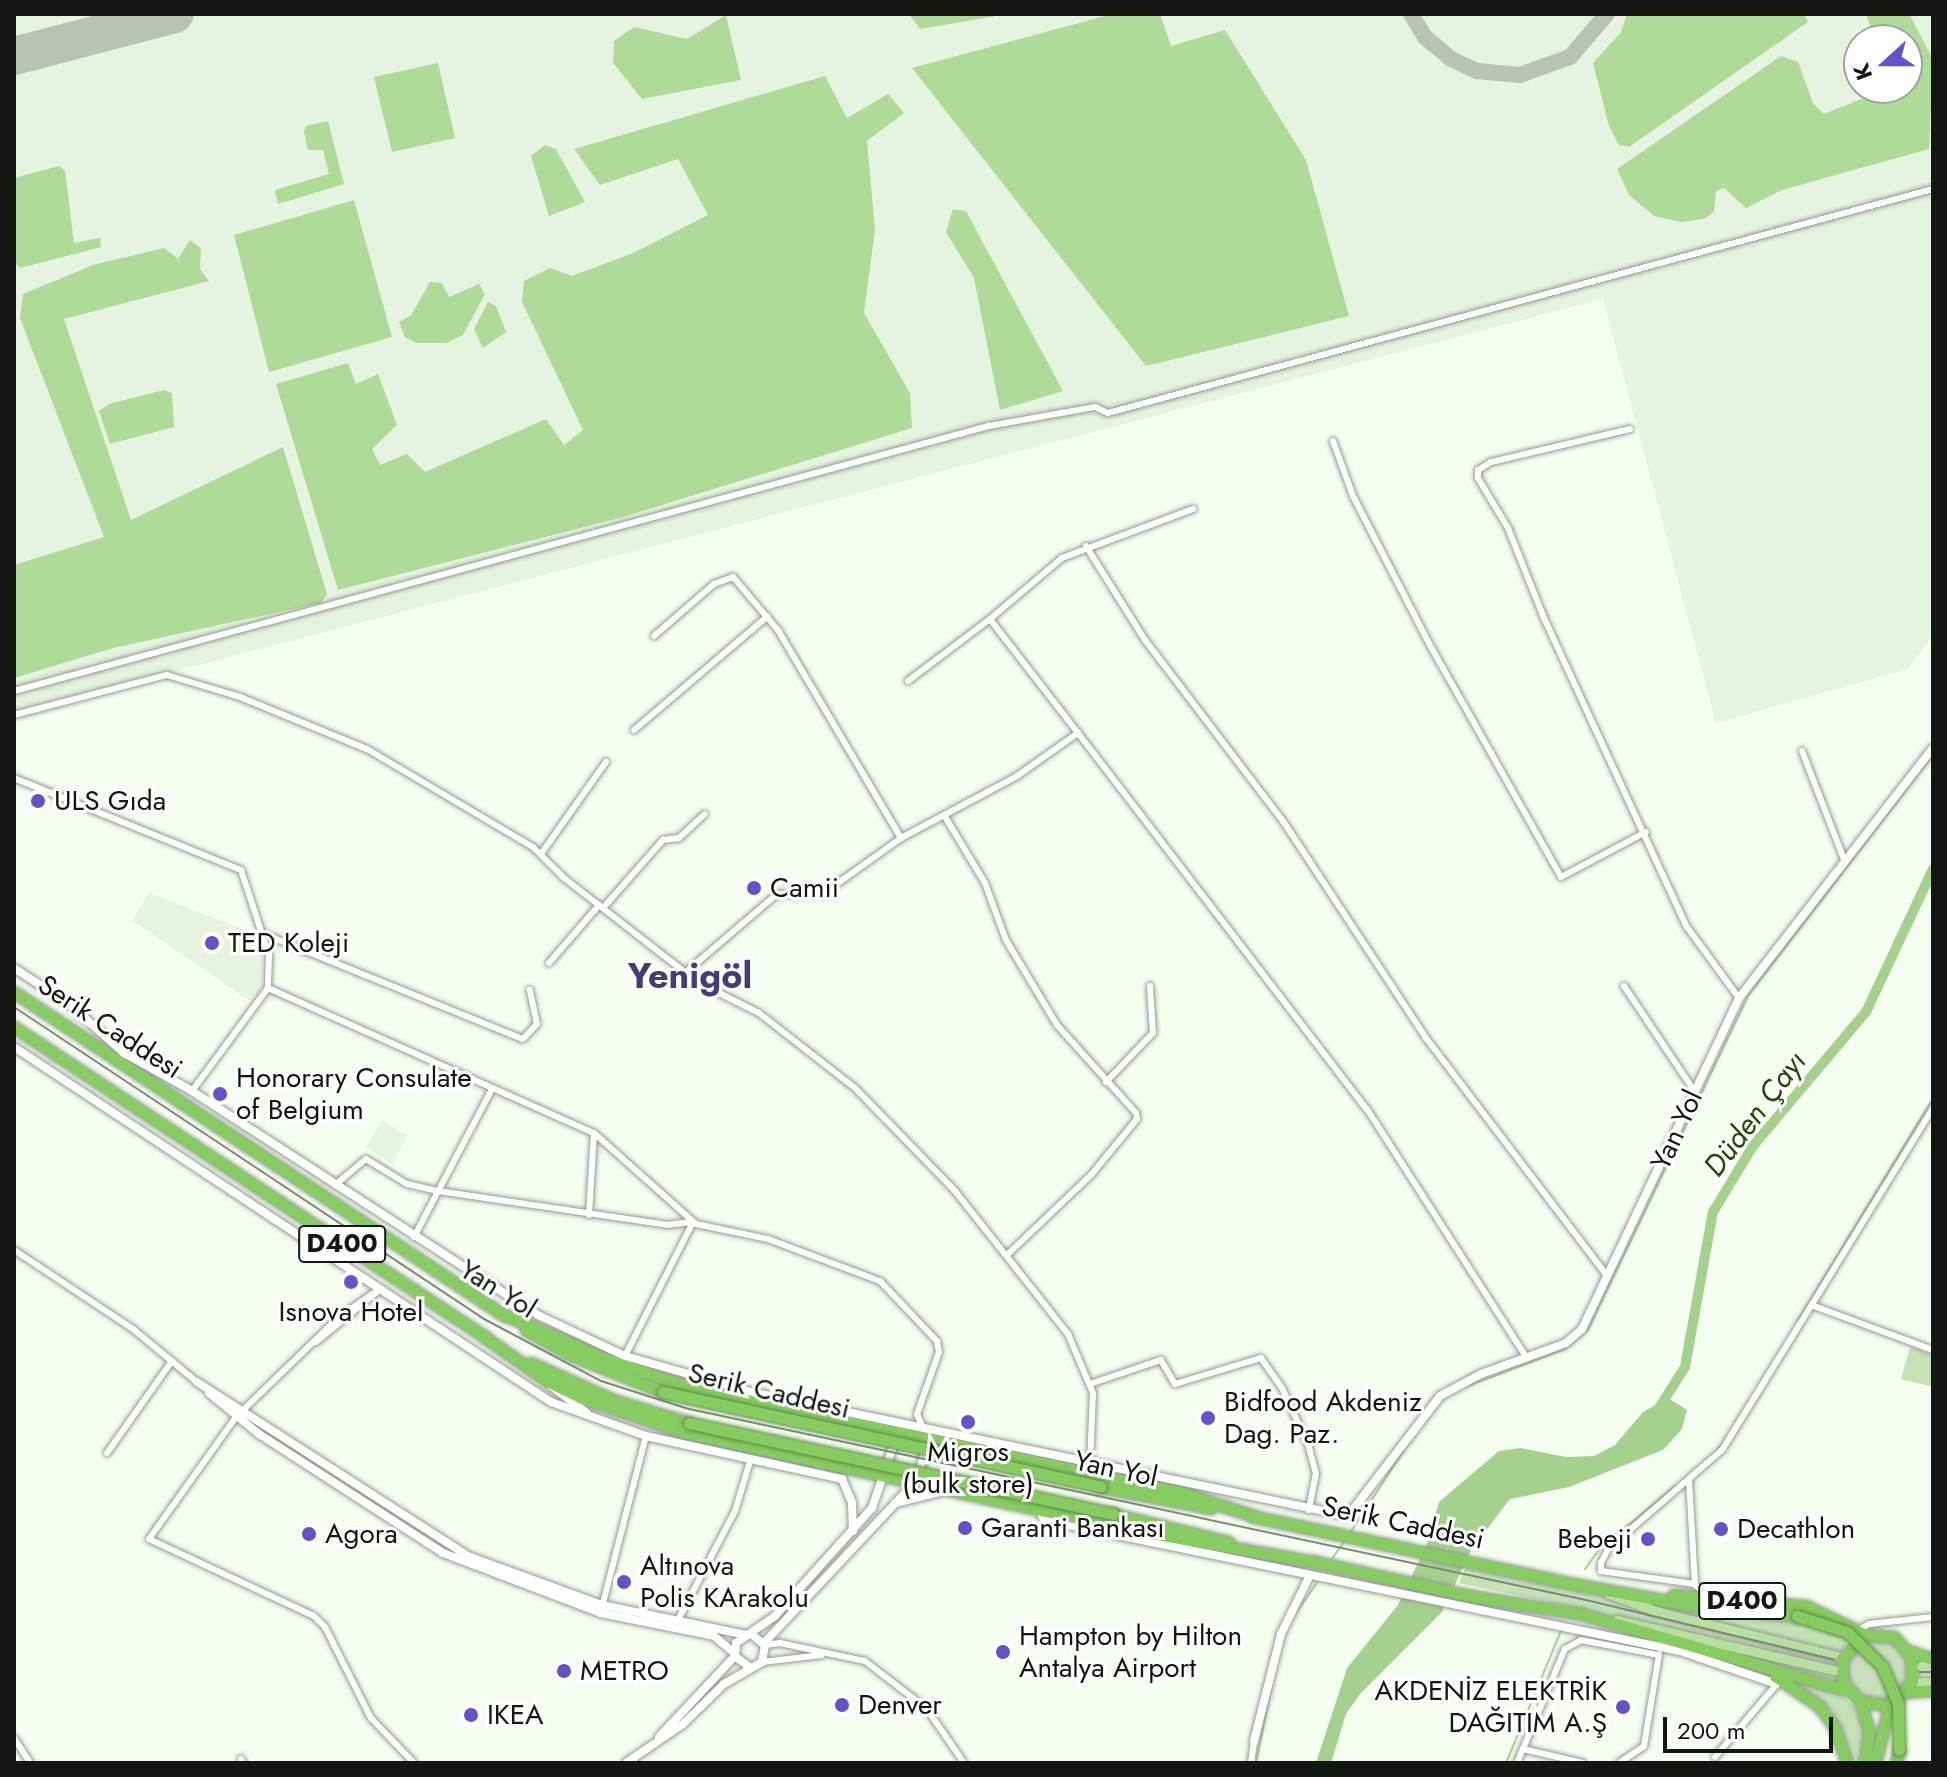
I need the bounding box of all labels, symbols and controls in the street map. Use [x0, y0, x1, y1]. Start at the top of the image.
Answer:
north arrow [1843, 24, 1923, 104]
text: K [1845, 59, 1880, 85]
place label: ULS Gıda [54, 784, 166, 818]
marker: ULS Gıda [29, 792, 47, 810]
place label: Camii [770, 871, 839, 905]
marker: Camii [745, 879, 763, 897]
place label: TED Koleji [228, 926, 349, 960]
marker: TED Koleji [203, 934, 221, 952]
district label: Yenigöl [628, 954, 752, 998]
street label: Serik Caddesi [32, 968, 188, 1086]
water label: Düden Çayı [1696, 1044, 1814, 1184]
place label: Honorary Consulate of Belgium [236, 1061, 472, 1127]
marker: Honorary Consulate of Belgium [211, 1085, 229, 1103]
street label: Yan Yol [1644, 1085, 1710, 1175]
road number: D400 [298, 1222, 386, 1266]
street label: Yan Yol [453, 1252, 543, 1326]
marker: Isnova Hotel [342, 1273, 360, 1291]
place label: Isnova Hotel [279, 1295, 423, 1329]
street label: Serik Caddesi [685, 1356, 853, 1426]
place label: Bidfood Akdeniz Dag. Paz. [1224, 1385, 1422, 1451]
marker: Bidfood Akdeniz Dag. Paz. [1199, 1409, 1217, 1427]
marker: Migros (bulk store) [959, 1413, 977, 1431]
place label: Migros (bulk store) [902, 1435, 1034, 1501]
street label: Yan Yol [1071, 1444, 1161, 1494]
street label: Serik Caddesi [1319, 1489, 1487, 1557]
place label: Garanti Bankası [981, 1511, 1164, 1545]
place label: Decathlon [1737, 1512, 1855, 1546]
place label: Agora [325, 1517, 398, 1551]
marker: Garanti Bankası [956, 1519, 974, 1537]
marker: Decathlon [1712, 1520, 1730, 1538]
place label: Bebeji [1557, 1522, 1632, 1556]
marker: Agora [300, 1525, 318, 1543]
marker: Bebeji [1639, 1530, 1657, 1548]
place label: Altınova Polis KArakolu [640, 1549, 809, 1615]
marker: Altınova Polis KArakolu [615, 1573, 633, 1591]
road number: D400 [1698, 1579, 1786, 1623]
place label: Hampton by Hilton Antalya Airport [1019, 1619, 1242, 1685]
marker: Hampton by Hilton Antalya Airport [994, 1643, 1012, 1661]
place label: METRO [580, 1654, 669, 1688]
marker: METRO [555, 1662, 573, 1680]
place label: AKDENİZ ELEKTRİK DAĞITIM A.Ş [1375, 1674, 1607, 1740]
place label: Denver [858, 1688, 942, 1722]
marker: Denver [833, 1696, 851, 1714]
place label: IKEA [487, 1698, 544, 1732]
marker: AKDENİZ ELEKTRİK DAĞITIM A.Ş [1614, 1698, 1632, 1716]
scale bar [1667, 1701, 1837, 1751]
marker: IKEA [462, 1706, 480, 1724]
text: 200 m [1677, 1713, 1745, 1748]

